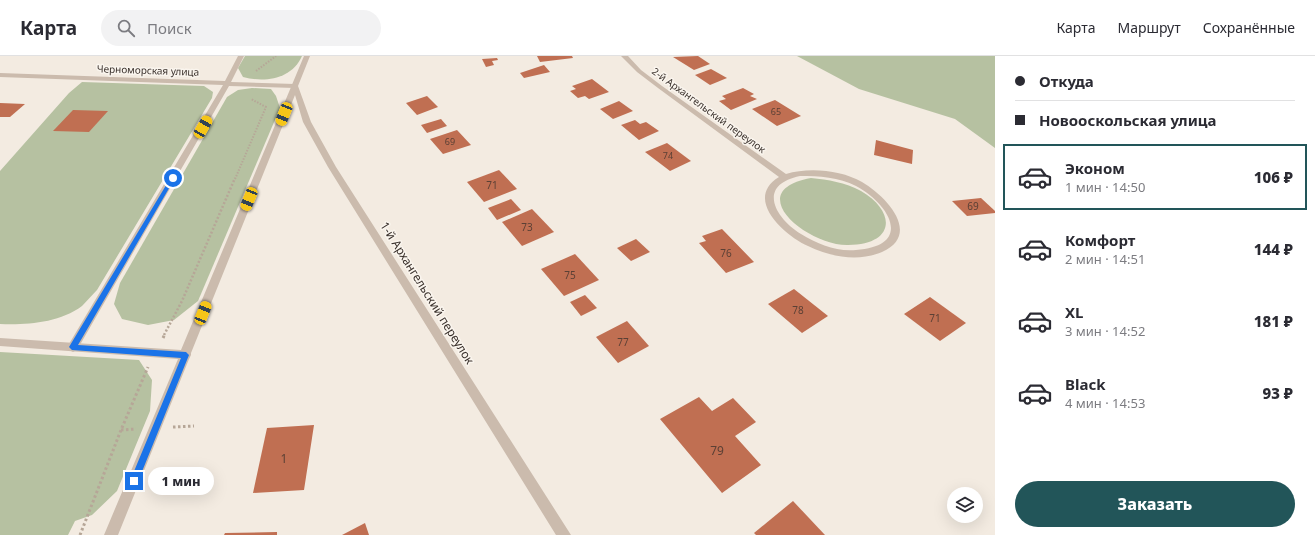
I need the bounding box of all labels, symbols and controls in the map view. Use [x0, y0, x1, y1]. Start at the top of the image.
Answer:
search box [101, 10, 381, 46]
text: Карта [20, 15, 77, 41]
icon: search [115, 17, 137, 39]
text: Поиск [147, 18, 192, 38]
text: Карта [1056, 18, 1095, 37]
text: Маршрут [1117, 18, 1181, 37]
text: Сохранённые [1203, 18, 1295, 37]
street label: Черноморская улица [97, 61, 199, 79]
street label: 2-й Архангельский переулок [649, 64, 769, 156]
text: Откуда [1039, 71, 1094, 91]
car [274, 101, 294, 127]
house number: 65 [771, 105, 781, 118]
text: Новооскольская улица [1039, 110, 1216, 130]
car [192, 114, 214, 140]
house number: 69 [445, 135, 455, 148]
house number: 74 [663, 149, 673, 162]
text: Эконом [1065, 158, 1125, 178]
icon: car [1017, 159, 1053, 195]
text: 106 ₽ [1254, 167, 1293, 187]
route start [164, 169, 182, 187]
house number: 71 [486, 178, 498, 192]
text: 1 мин · 14:50 [1065, 178, 1145, 196]
car [239, 186, 259, 212]
house number: 69 [967, 199, 979, 213]
street label: 1-й Архангельский переулок [376, 218, 479, 368]
house number: 73 [521, 220, 533, 234]
text: Комфорт [1065, 230, 1135, 250]
icon: car [1017, 231, 1053, 267]
text: 144 ₽ [1254, 239, 1293, 259]
house number: 76 [720, 246, 732, 260]
text: 2 мин · 14:51 [1065, 250, 1145, 268]
house number: 75 [564, 268, 576, 282]
car [193, 300, 213, 326]
text: XL [1065, 302, 1083, 322]
house number: 78 [792, 303, 804, 317]
icon: car [1017, 303, 1053, 339]
house number: 71 [929, 311, 941, 325]
text: 181 ₽ [1254, 311, 1293, 331]
text: 3 мин · 14:52 [1065, 322, 1145, 340]
house number: 77 [617, 335, 629, 349]
text: Black [1065, 374, 1105, 394]
icon: car [1017, 375, 1053, 411]
text: 93 ₽ [1263, 383, 1293, 403]
text: 4 мин · 14:53 [1065, 394, 1145, 412]
house number: 79 [710, 442, 724, 459]
house number: 1 [281, 450, 287, 467]
callout: 1 мин [148, 467, 214, 495]
route end [125, 472, 143, 490]
text: 1 мин [161, 472, 201, 490]
button: Заказать [1015, 481, 1295, 527]
map controls [947, 487, 983, 523]
button: layers [947, 487, 983, 523]

